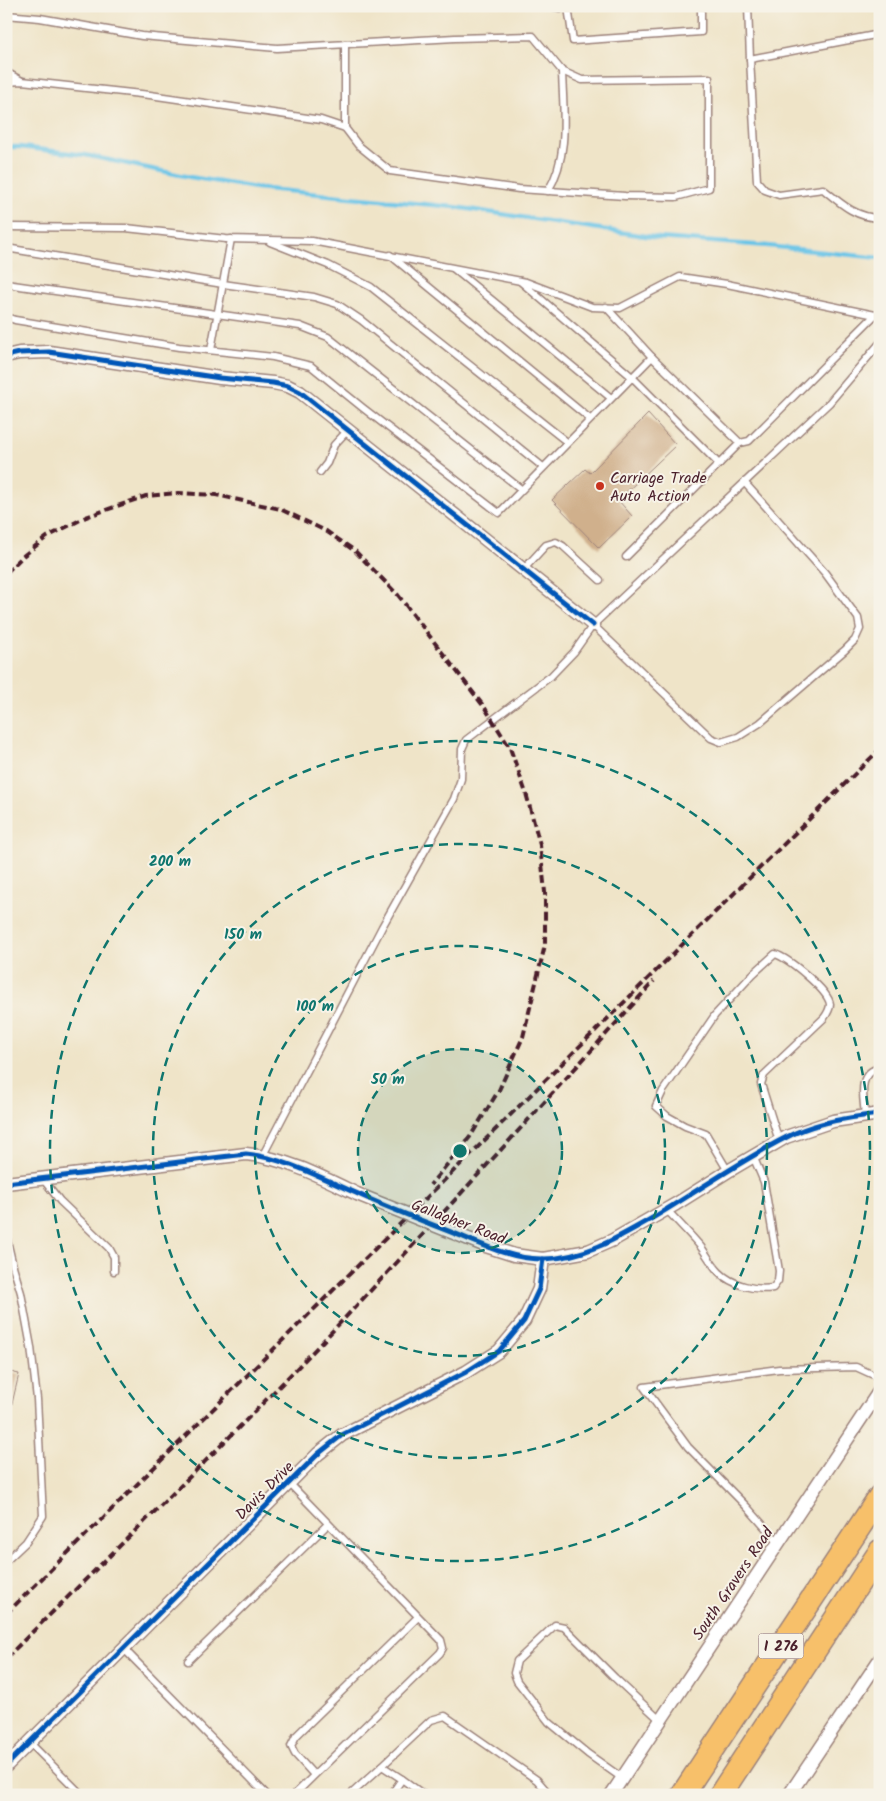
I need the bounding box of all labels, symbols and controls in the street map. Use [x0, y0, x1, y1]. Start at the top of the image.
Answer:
place label: Carriage Trade Auto Action [610, 466, 707, 509]
marker: Carriage Trade Auto Action [594, 480, 606, 492]
text: 200 m [149, 850, 191, 874]
text: 150 m [224, 923, 262, 947]
text: 100 m [296, 995, 334, 1019]
text: 50 m [370, 1068, 405, 1092]
centre of rings [451, 1142, 469, 1160]
street label: Gallagher Road [407, 1193, 510, 1252]
street label: Davis Drive [230, 1456, 300, 1526]
street label: South Gravers Road [686, 1521, 781, 1645]
road number: I 276 [758, 1634, 804, 1658]

